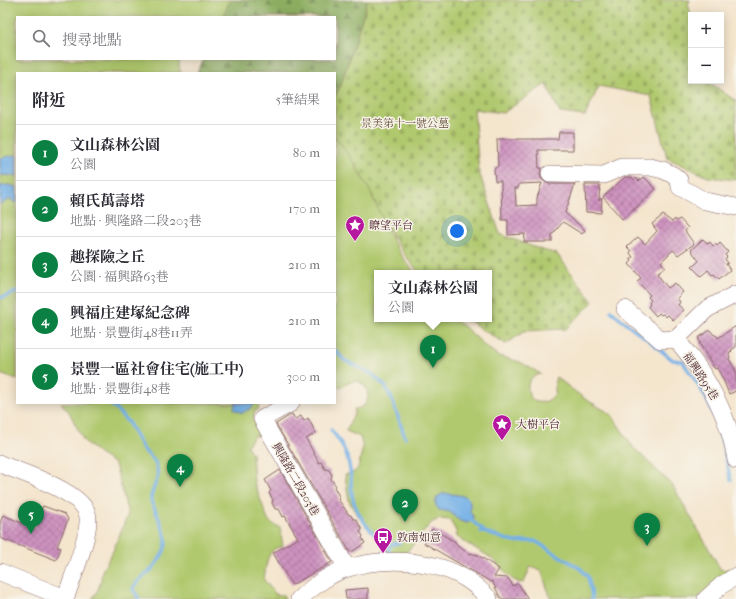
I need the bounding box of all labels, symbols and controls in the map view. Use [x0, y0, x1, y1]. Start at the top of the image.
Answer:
map controls [688, 12, 724, 84]
button: + [688, 12, 724, 48]
search box [16, 16, 336, 60]
icon: search [30, 27, 52, 49]
text: 搜尋地點 [62, 31, 122, 49]
button: − [688, 48, 724, 84]
text: 附近 [32, 90, 66, 110]
text: 5筆結果 [275, 92, 320, 107]
park label: 景美第十一號公墓 [361, 117, 449, 130]
text: 文山森林公園 [70, 136, 160, 154]
text: 1 [43, 145, 47, 160]
text: 80 m [293, 145, 320, 160]
text: 公園 [70, 157, 96, 172]
text: 賴氏萬壽塔 [70, 192, 145, 210]
text: 2 [42, 201, 48, 216]
text: 170 m [288, 201, 320, 216]
text: 地點 · 興隆路二段203巷 [70, 213, 201, 228]
place icon: 瞭望平台 [344, 214, 366, 242]
place label: 瞭望平台 [369, 219, 413, 232]
your location [447, 221, 467, 241]
text: 趣探險之丘 [70, 248, 145, 266]
text: 3 [42, 257, 48, 272]
text: 210 m [288, 257, 320, 272]
text: 公園 · 福興路63巷 [70, 269, 169, 284]
popup [374, 270, 492, 322]
text: 文山森林公園 [388, 279, 478, 297]
text: 公園 [388, 300, 414, 315]
text: 興福庄建塚紀念碑 [70, 304, 190, 322]
text: 4 [41, 313, 49, 328]
text: 210 m [288, 313, 320, 328]
text: 地點 · 景豐街48巷11弄 [70, 325, 193, 340]
pin: 1 [420, 335, 446, 368]
street label: 福興路95巷 [680, 350, 721, 403]
text: 景豐一區社會住宅(施工中) [70, 360, 243, 378]
text: 5 [42, 369, 48, 384]
text: 300 m [287, 369, 320, 384]
text: 地點 · 景豐街48巷 [70, 381, 170, 396]
place icon: 大樹平台 [491, 413, 513, 441]
place label: 大樹平台 [516, 418, 560, 431]
street label: 興隆路二段203巷 [269, 440, 322, 518]
pin: 4 [167, 454, 193, 487]
pin: 2 [392, 489, 418, 522]
pin: 5 [18, 501, 44, 534]
pin: 3 [634, 513, 660, 546]
bus stop icon: 敦南如意 [372, 526, 394, 554]
place label: 敦南如意 [397, 531, 441, 544]

